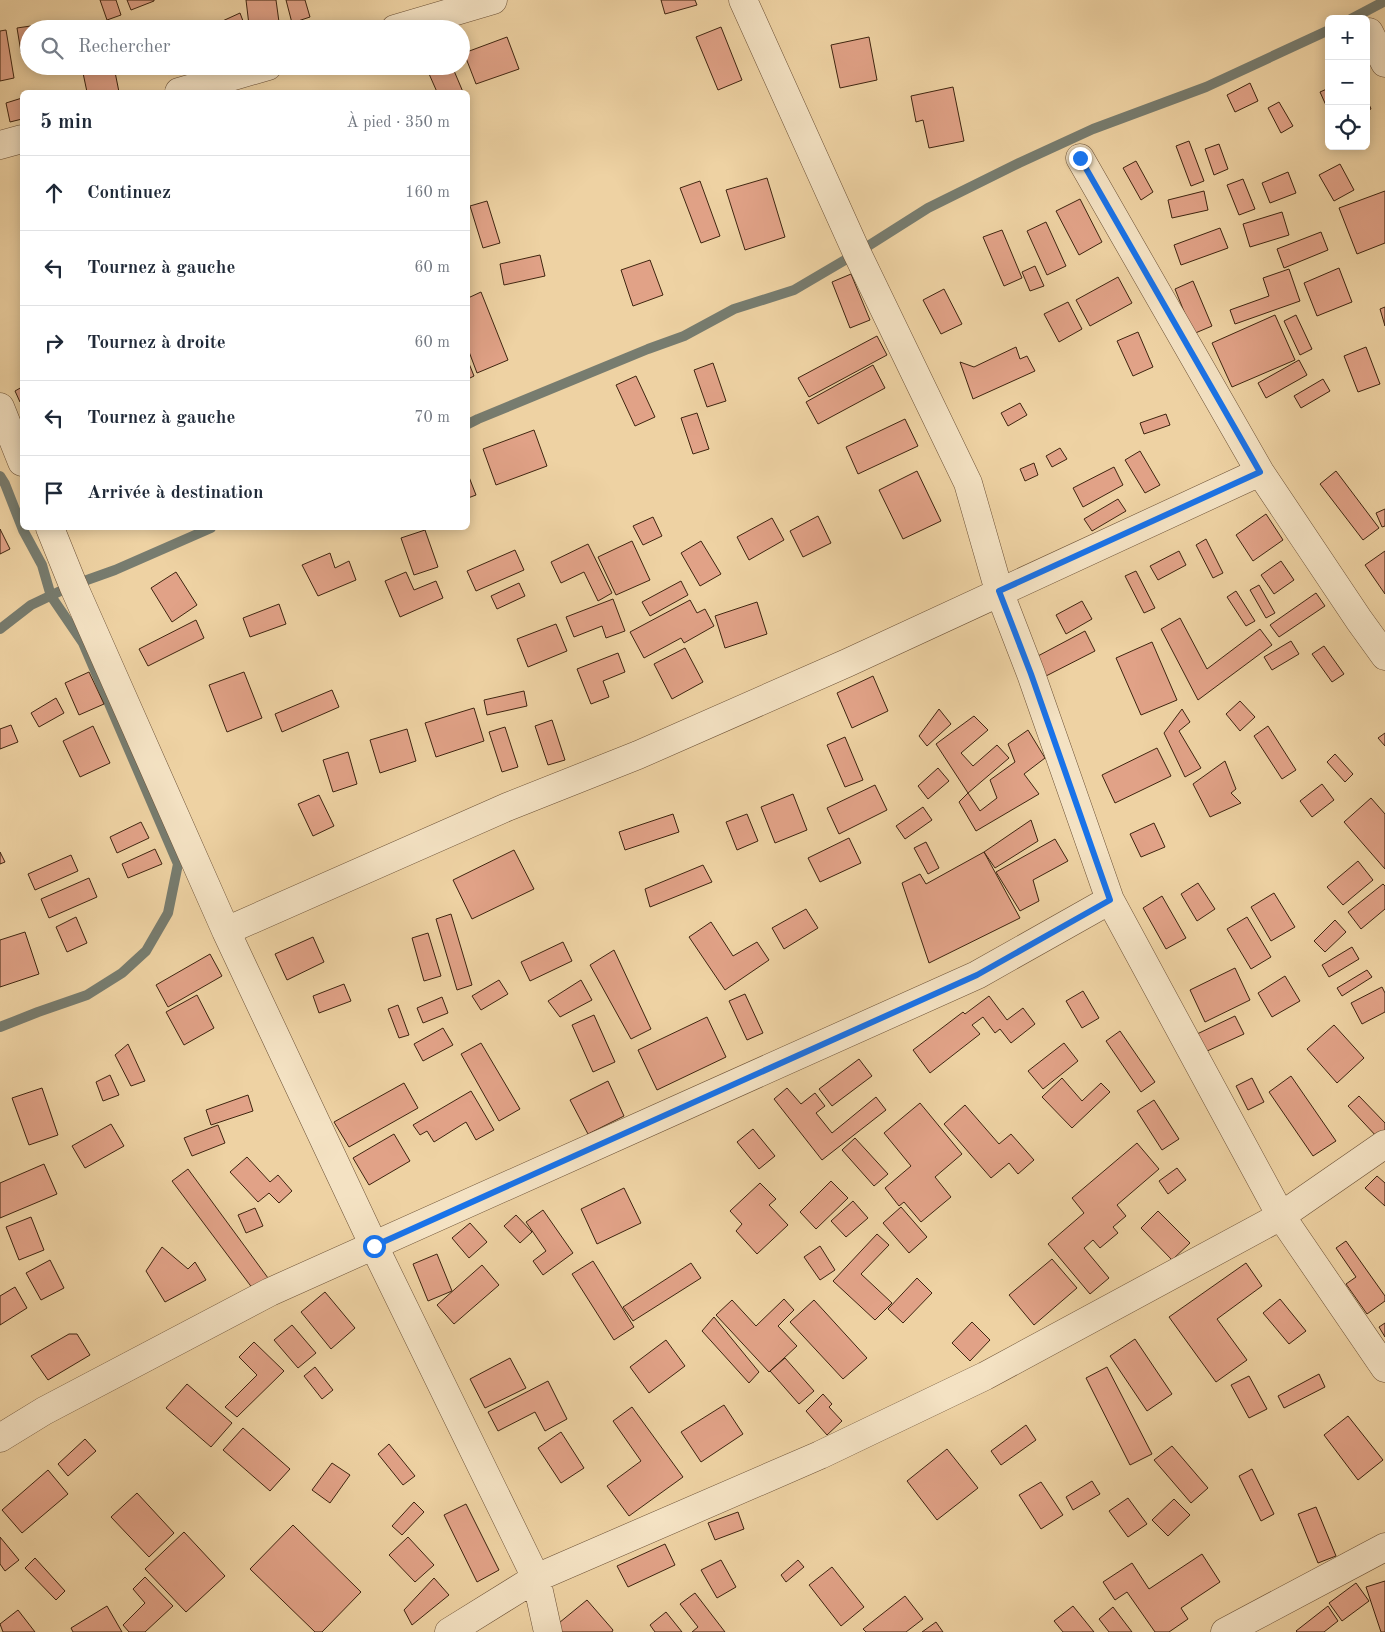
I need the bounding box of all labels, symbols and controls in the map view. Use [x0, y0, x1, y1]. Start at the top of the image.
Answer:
map controls [1325, 15, 1370, 150]
button: + [1325, 15, 1370, 60]
search box [20, 20, 470, 75]
icon: search [38, 34, 66, 62]
text: Rechercher [78, 38, 171, 57]
button: − [1325, 60, 1370, 105]
button: locate [1325, 105, 1370, 150]
text: 5 min [40, 112, 93, 133]
text: À pied · 350 m [347, 115, 450, 131]
route end [1069, 147, 1092, 170]
icon: ahead [40, 179, 68, 207]
text: Continuez [87, 184, 171, 203]
text: 160 m [405, 185, 450, 201]
icon: left [40, 254, 68, 282]
text: Tournez à gauche [87, 259, 235, 278]
text: 60 m [414, 260, 450, 276]
icon: right [40, 329, 68, 357]
text: Tournez à droite [87, 334, 226, 353]
text: 60 m [414, 335, 450, 351]
icon: left [40, 404, 68, 432]
text: Tournez à gauche [87, 409, 235, 428]
text: 70 m [414, 410, 450, 426]
icon: arrive [40, 479, 68, 507]
text: Arrivée à destination [87, 484, 263, 503]
route start [363, 1235, 386, 1258]

